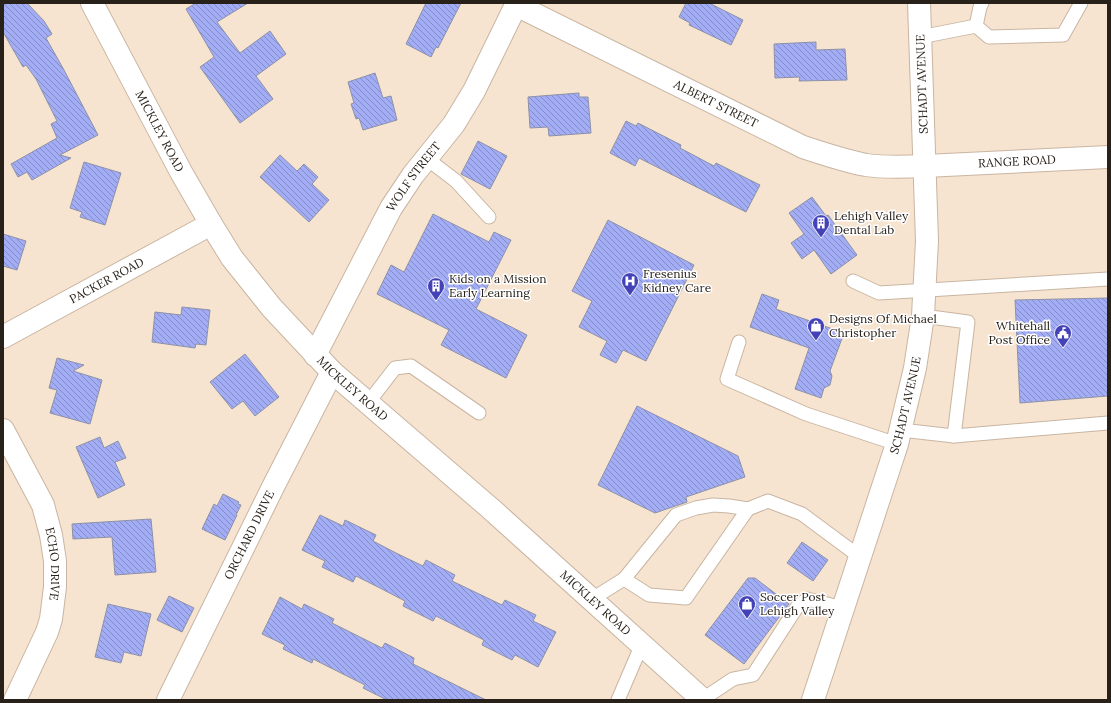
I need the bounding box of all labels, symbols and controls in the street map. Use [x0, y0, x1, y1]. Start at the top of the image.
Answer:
street label: SCHADT AVENUE [912, 34, 931, 134]
street label: ALBERT STREET [670, 76, 761, 131]
street label: MICKLEY ROAD [132, 88, 188, 174]
street label: WOLF STREET [383, 138, 444, 214]
street label: RANGE ROAD [978, 152, 1056, 170]
place label: Lehigh Valley Dental Lab [834, 208, 909, 237]
building icon: Lehigh Valley Dental Lab [811, 213, 831, 238]
street label: PACKER ROAD [67, 254, 146, 307]
place label: Fresenius Kidney Care [643, 266, 712, 295]
place label: Kids on a Mission Early Learning [449, 271, 546, 300]
hospital icon: Fresenius Kidney Care [620, 271, 640, 296]
building icon: Kids on a Mission Early Learning [426, 276, 446, 301]
place label: Designs Of Michael Christopher [829, 311, 937, 340]
shop icon: Designs Of Michael Christopher [806, 316, 826, 341]
place label: Whitehall Post Office [988, 318, 1050, 347]
public building icon: Whitehall Post Office [1053, 323, 1073, 348]
street label: MICKLEY ROAD [314, 353, 391, 424]
street label: SCHADT AVENUE [886, 355, 924, 456]
street label: ORCHARD DRIVE [221, 488, 277, 582]
street label: ECHO DRIVE [42, 525, 63, 601]
street label: MICKLEY ROAD [557, 567, 634, 638]
place label: Soccer Post Lehigh Valley [760, 589, 835, 618]
shop icon: Soccer Post Lehigh Valley [737, 594, 757, 619]

